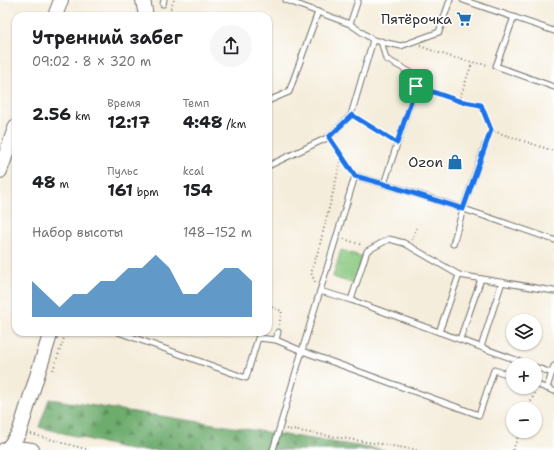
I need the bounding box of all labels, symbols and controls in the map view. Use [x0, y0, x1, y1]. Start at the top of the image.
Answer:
place label: Пятёрочка [381, 10, 452, 28]
supermarket icon: Пятёрочка [455, 10, 473, 28]
button: share [210, 25, 252, 67]
text: Утренний забег [32, 26, 183, 50]
text: 09:02 · 8 × 320 m [32, 53, 151, 70]
pin [399, 69, 433, 103]
icon: arrive [405, 75, 427, 97]
text: Время [107, 96, 141, 111]
text: Темп [183, 96, 209, 111]
text: 2.56 [32, 103, 71, 125]
text: km [71, 109, 91, 124]
text: 12:17 [107, 111, 150, 133]
text: 4:48 [183, 111, 223, 133]
text: /km [223, 117, 246, 132]
place label: Ozon [408, 153, 443, 171]
shop icon: Ozon [446, 153, 464, 171]
text: Пульс [107, 164, 138, 179]
text: kcal [183, 164, 204, 179]
text: 48 [32, 171, 56, 193]
text: m [56, 177, 69, 192]
text: 161 [107, 179, 133, 201]
text: 154 [183, 179, 213, 201]
text: bpm [133, 185, 159, 200]
text: Набор высоты [32, 224, 123, 241]
text: 148–152 m [183, 224, 252, 241]
map controls [506, 314, 542, 438]
button: layers [506, 314, 542, 350]
button: + [506, 358, 542, 394]
button: − [506, 402, 542, 438]

